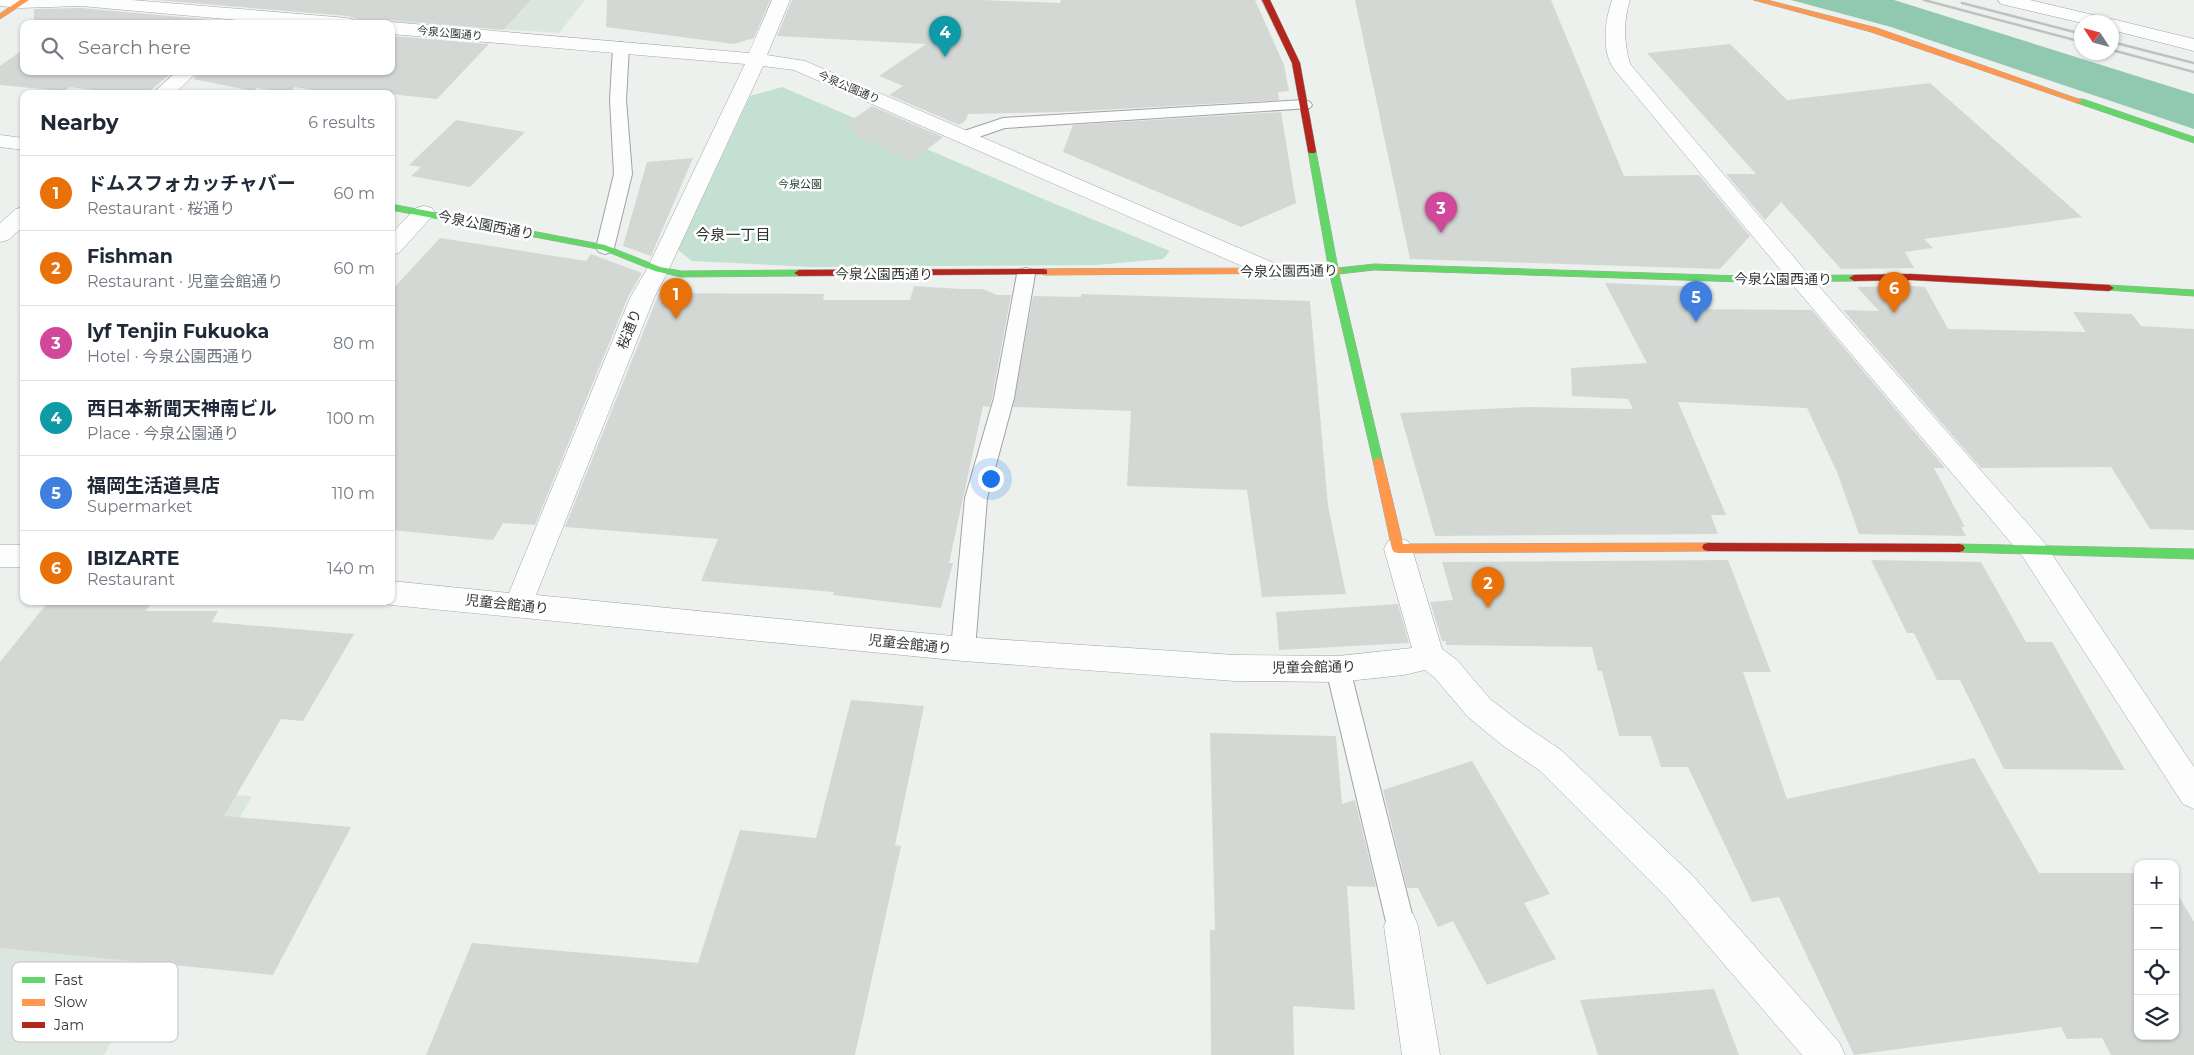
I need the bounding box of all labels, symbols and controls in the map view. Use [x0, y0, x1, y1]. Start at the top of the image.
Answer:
north arrow [2074, 15, 2119, 60]
pin: 4 [929, 16, 961, 57]
search box [20, 20, 395, 75]
street label: 今泉公園通り [417, 23, 483, 43]
icon: search [38, 34, 66, 62]
text: Search here [78, 36, 191, 59]
street label: 今泉公園通り [816, 68, 882, 106]
text: Nearby [40, 110, 119, 135]
text: 6 results [308, 113, 375, 132]
text: ドムスフォカッチャバー [87, 172, 296, 195]
park label: 今泉公園 [778, 177, 822, 191]
text: 1 [53, 184, 59, 203]
text: 60 m [333, 184, 375, 203]
pin: 3 [1425, 192, 1457, 233]
text: Restaurant · 桜通り [87, 199, 235, 218]
street label: 今泉公園西通り [436, 207, 536, 243]
district label: 今泉一丁目 [695, 225, 771, 244]
text: Fishman [87, 245, 173, 268]
text: 2 [51, 259, 61, 278]
text: 60 m [333, 259, 375, 278]
street label: 今泉公園西通り [1240, 261, 1338, 281]
street label: 今泉公園西通り [835, 265, 933, 283]
street label: 今泉公園西通り [1734, 270, 1832, 288]
text: Restaurant · 児童会館通り [87, 272, 283, 291]
pin: 6 [1878, 272, 1910, 313]
pin: 1 [660, 278, 692, 319]
pin: 5 [1680, 281, 1712, 322]
street label: 桜通り [613, 306, 645, 352]
text: lyf Tenjin Fukuoka [87, 320, 269, 343]
text: 3 [51, 334, 61, 353]
text: 80 m [333, 334, 375, 353]
text: Hotel · 今泉公園西通り [87, 347, 255, 366]
text: 西日本新聞天神南ビル [87, 397, 277, 420]
text: 4 [50, 409, 62, 428]
text: 100 m [327, 409, 375, 428]
text: Place · 今泉公園通り [87, 424, 239, 443]
your location [978, 466, 1004, 492]
text: 福岡生活道具店 [87, 474, 220, 497]
text: 5 [51, 484, 61, 503]
text: 110 m [332, 484, 375, 503]
text: Supermarket [87, 497, 193, 516]
text: IBIZARTE [87, 547, 180, 570]
text: 6 [51, 559, 61, 578]
text: 140 m [327, 559, 375, 578]
pin: 2 [1472, 567, 1504, 608]
text: Restaurant [87, 570, 175, 589]
street label: 児童会館通り [464, 591, 550, 617]
street label: 児童会館通り [867, 631, 953, 657]
street label: 児童会館通り [1272, 657, 1356, 677]
map controls [2134, 860, 2179, 1040]
button: + [2134, 860, 2179, 905]
button: − [2134, 905, 2179, 950]
button: locate [2134, 950, 2179, 995]
legend [12, 962, 178, 1042]
text: Fast [54, 971, 84, 989]
text: Slow [54, 993, 88, 1011]
button: layers [2134, 995, 2179, 1040]
text: Jam [53, 1016, 84, 1034]

